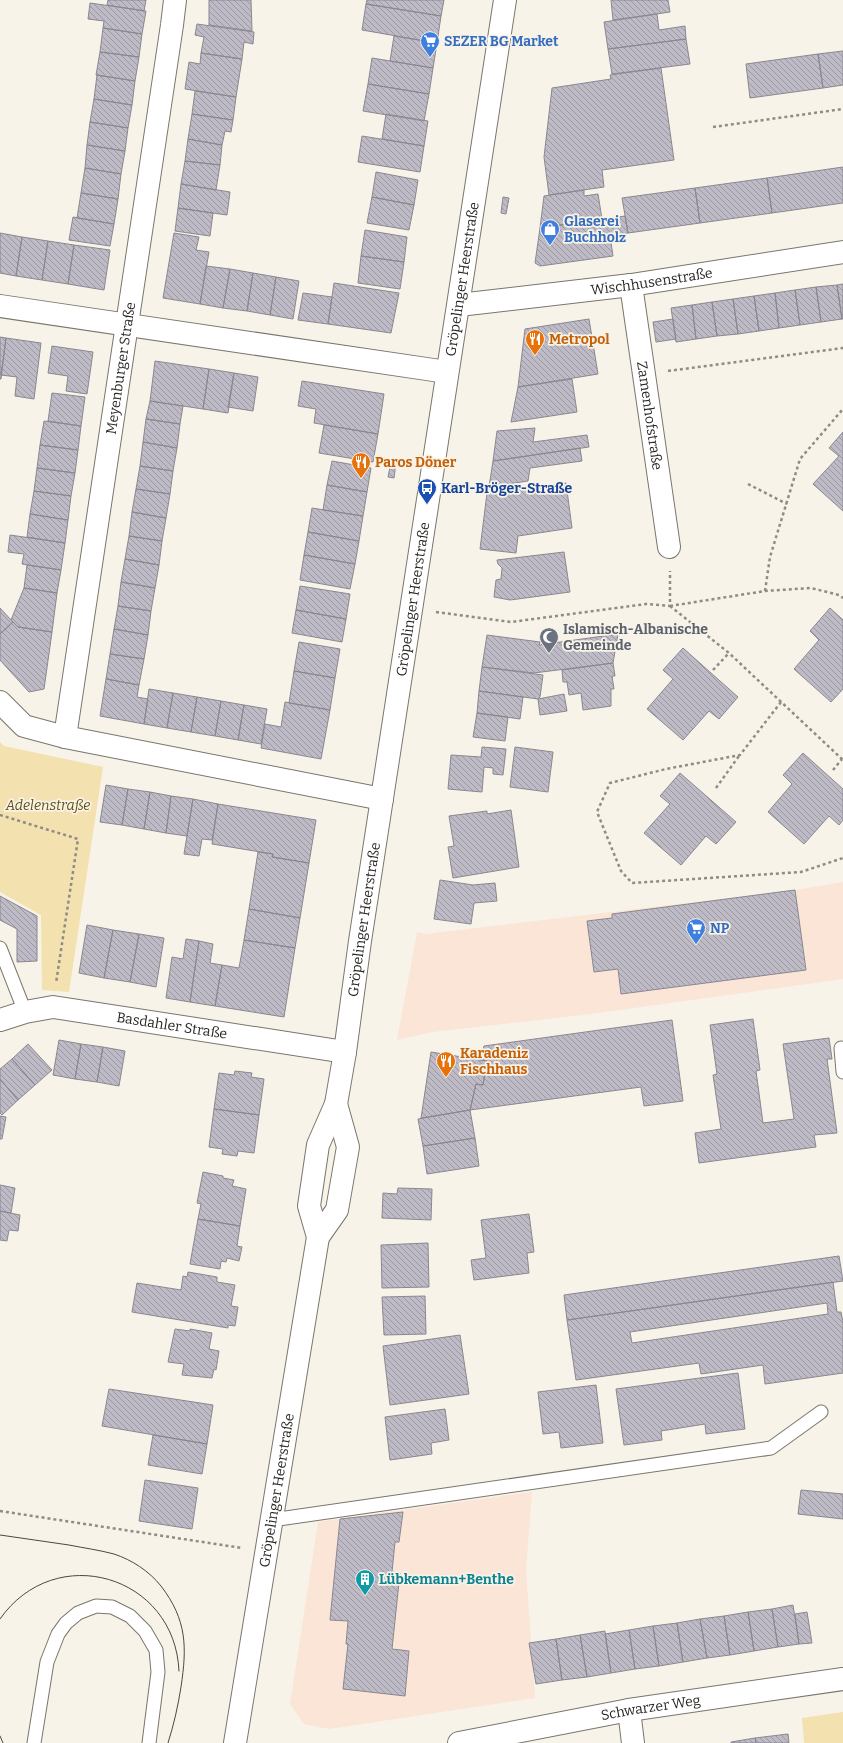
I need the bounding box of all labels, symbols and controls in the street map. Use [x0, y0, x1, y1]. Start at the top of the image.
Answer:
supermarket icon: SEZER BG Market [419, 30, 441, 58]
place label: SEZER BG Market [444, 33, 559, 50]
street label: Gröpelinger Heerstraße [442, 201, 483, 357]
place label: Glaserei Buchholz [564, 213, 626, 246]
shop icon: Glaserei Buchholz [539, 218, 561, 246]
street label: Wischhusenstraße [590, 264, 714, 299]
street label: Meyenburger Straße [103, 301, 139, 436]
restaurant icon: Metropol [524, 328, 546, 356]
place label: Metropol [549, 331, 610, 348]
street label: Zamenhofstraße [633, 360, 666, 471]
restaurant icon: Paros Döner [350, 451, 372, 479]
place label: Paros Döner [375, 454, 457, 471]
bus stop icon: Karl-Bröger-Straße [416, 477, 438, 505]
place label: Karl-Bröger-Straße [441, 480, 573, 497]
street label: Gröpelinger Heerstraße [393, 521, 433, 678]
place label: Islamisch-Albanische Gemeinde [563, 621, 708, 654]
mosque icon: Islamisch-Albanische Gemeinde [538, 626, 560, 654]
park label: Adelenstraße [5, 797, 90, 814]
street label: Gröpelinger Heerstraße [345, 841, 384, 998]
supermarket icon: NP [685, 917, 707, 945]
place label: NP [710, 920, 730, 937]
street label: Basdahler Straße [115, 1009, 228, 1043]
place label: Karadeniz Fischhaus [460, 1045, 528, 1078]
restaurant icon: Karadeniz Fischhaus [435, 1050, 457, 1078]
street label: Gröpelinger Heerstraße [256, 1412, 298, 1569]
building icon: Lübkemann+Benthe [354, 1568, 376, 1596]
place label: Lübkemann+Benthe [379, 1571, 514, 1588]
street label: Schwarzer Weg [600, 1692, 702, 1724]

